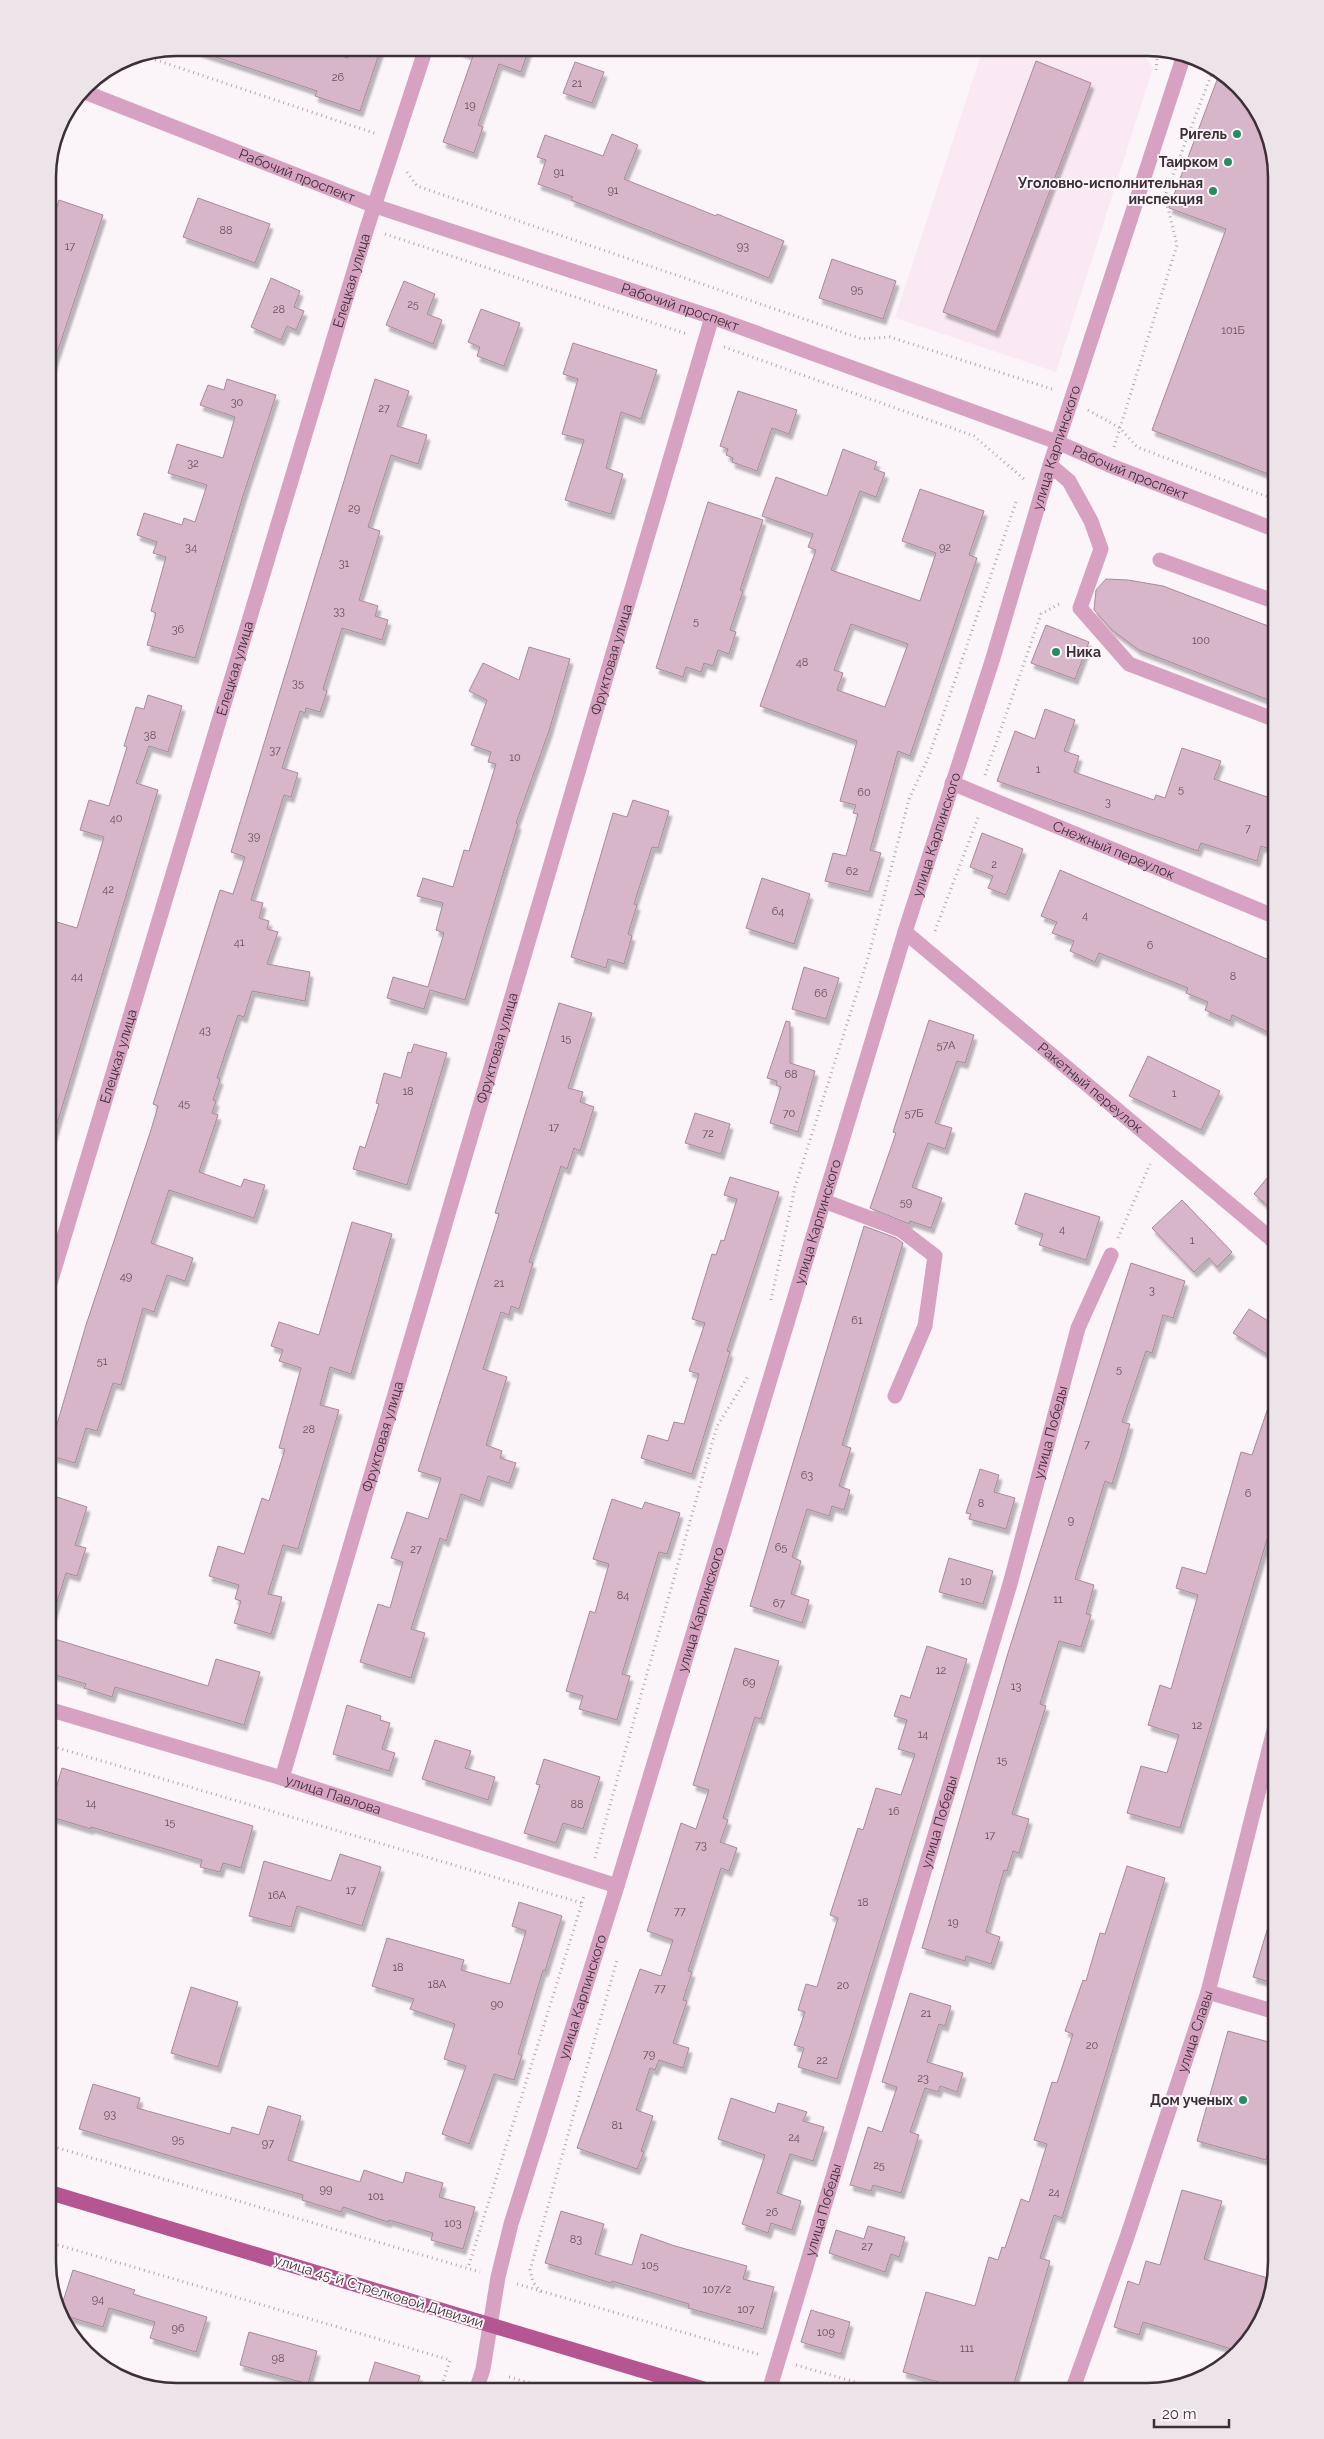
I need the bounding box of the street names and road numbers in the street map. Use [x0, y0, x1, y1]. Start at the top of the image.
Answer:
street label: Рабочий проспект [237, 145, 358, 205]
street label: Елецкая улица [329, 231, 373, 330]
street label: Рабочий проспект [619, 280, 741, 334]
street label: улица Карпинского [1029, 383, 1083, 512]
street label: Рабочий проспект [1070, 442, 1191, 503]
street label: Фруктовая улица [587, 602, 635, 717]
street label: Елецкая улица [213, 619, 256, 718]
street label: улица Карпинского [909, 770, 964, 899]
street label: Снежный переулок [1050, 818, 1177, 882]
street label: Фруктовая улица [473, 991, 521, 1105]
street label: Елецкая улица [96, 1007, 140, 1105]
street label: Ракетный переулок [1035, 1039, 1146, 1136]
street label: улица Карпинского [791, 1157, 844, 1286]
street label: Фруктовая улица [359, 1379, 406, 1494]
street label: улица Победы [1030, 1384, 1070, 1481]
street label: улица Карпинского [674, 1545, 727, 1674]
street label: улица Павлова [283, 1772, 383, 1818]
street label: улица Победы [918, 1774, 960, 1870]
street label: улица Карпинского [555, 1932, 609, 2061]
street label: улица Славы [1174, 1988, 1216, 2075]
street label: улица Победы [802, 2162, 844, 2258]
street label: улица 45-й Стрелковой Дивизии [272, 2251, 486, 2331]

